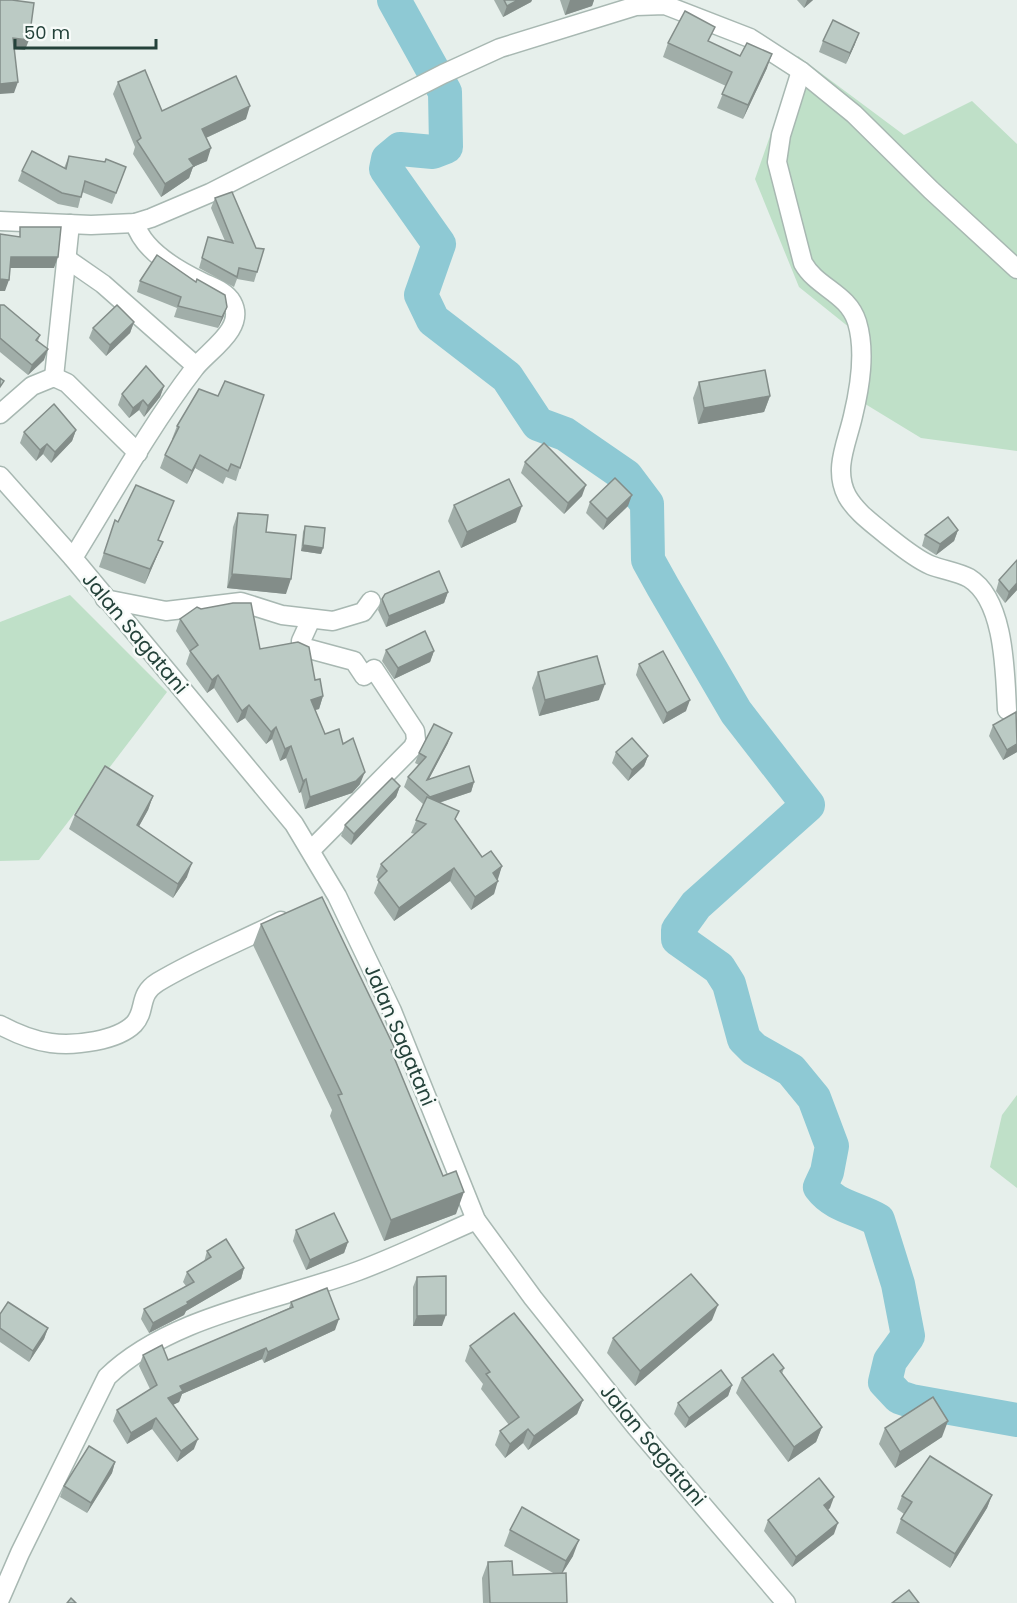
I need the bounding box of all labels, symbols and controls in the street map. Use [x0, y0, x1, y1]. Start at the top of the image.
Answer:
scale bar [15, 12, 156, 50]
text: 50 m [24, 20, 70, 45]
street label: Jalan Sagatani [76, 566, 194, 700]
street label: Jalan Sagatani [358, 960, 442, 1110]
street label: Jalan Sagatani [594, 1378, 712, 1512]

